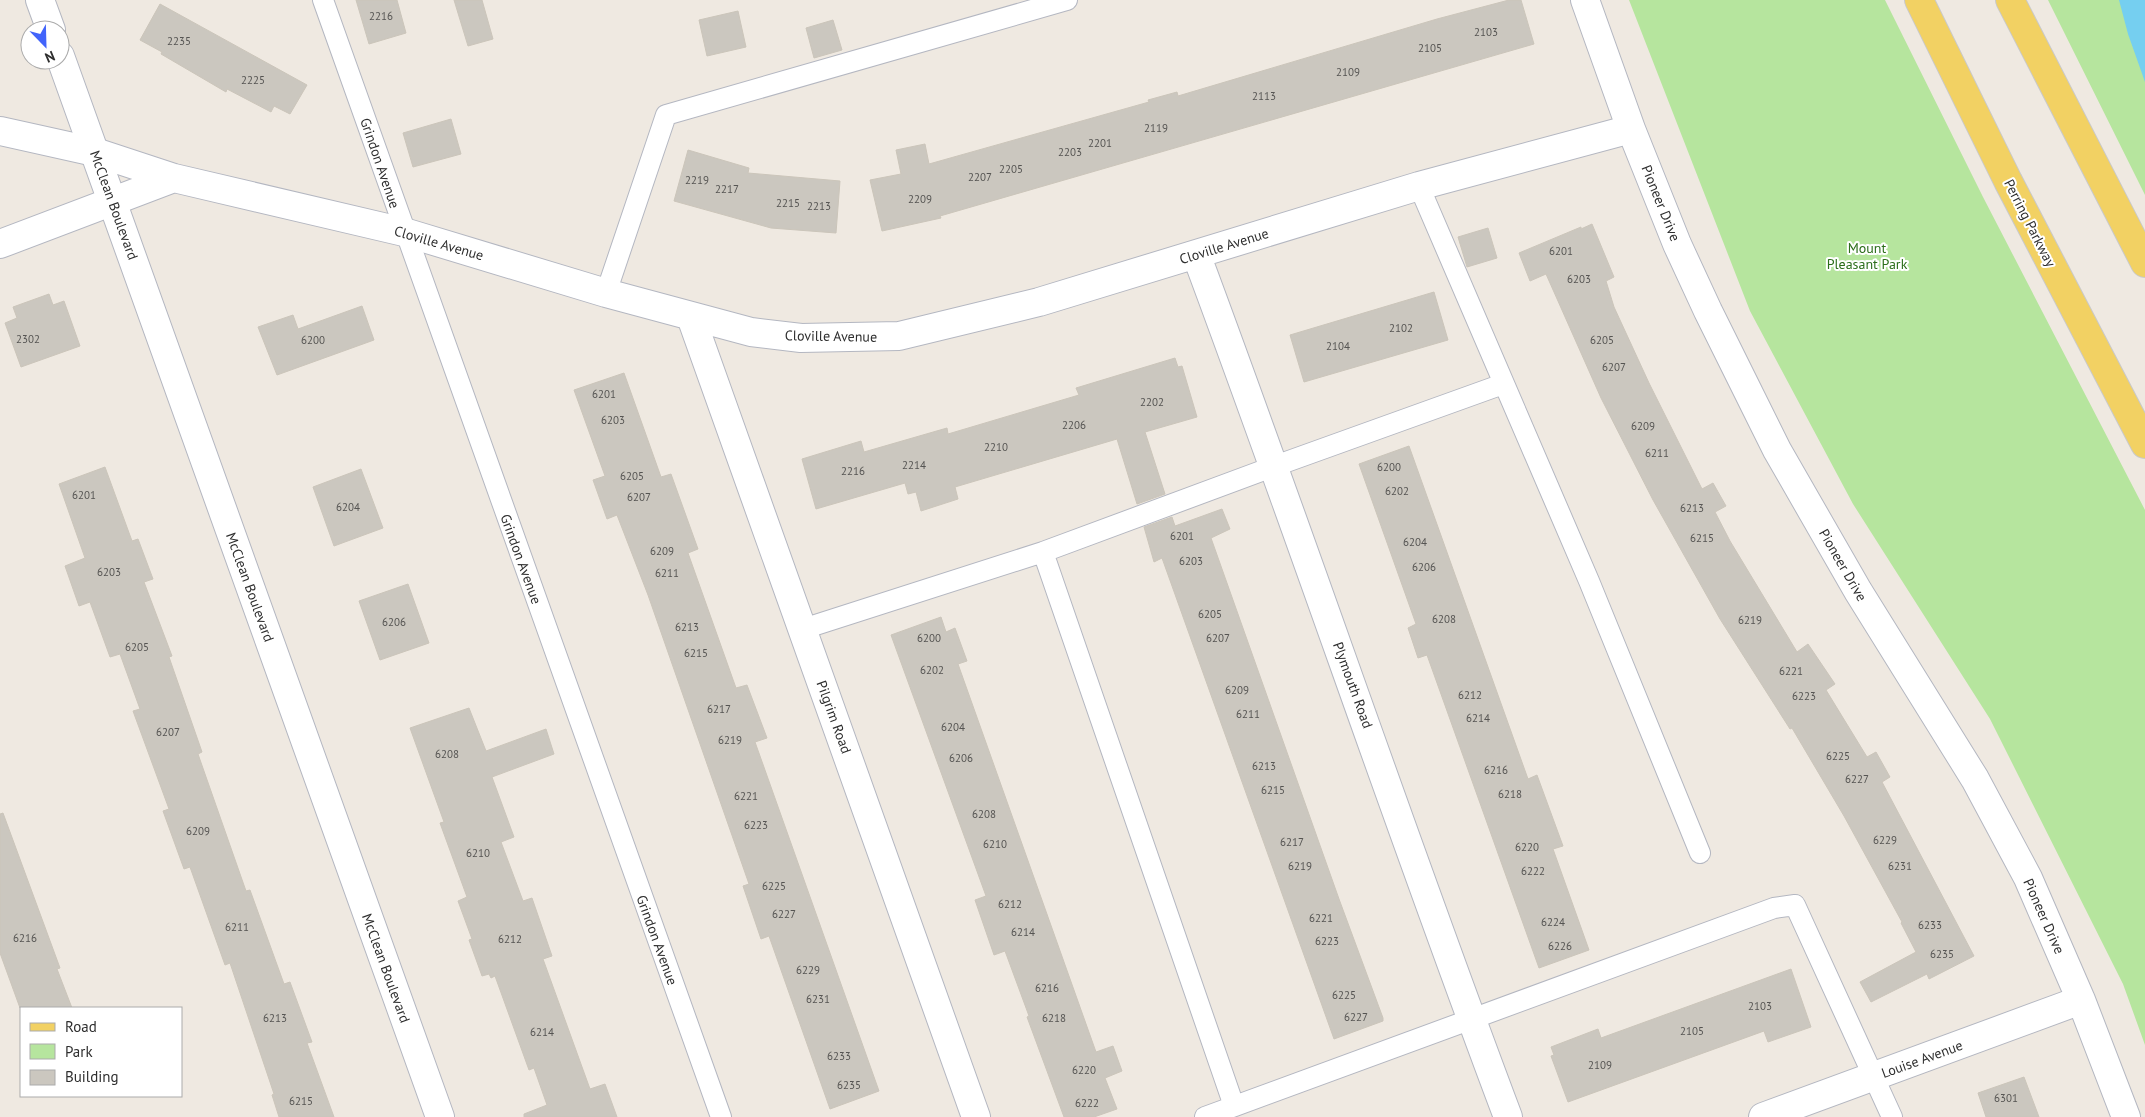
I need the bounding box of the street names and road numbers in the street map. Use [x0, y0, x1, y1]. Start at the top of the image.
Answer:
street label: Grindon Avenue [356, 115, 404, 211]
street label: McClean Boulevard [86, 148, 142, 262]
street label: Pioneer Drive [1638, 162, 1684, 244]
street label: Perring Parkway [2000, 176, 2060, 270]
street label: Cloville Avenue [392, 222, 486, 264]
street label: Cloville Avenue [1177, 224, 1271, 268]
street label: Cloville Avenue [785, 326, 877, 346]
street label: Grindon Avenue [496, 512, 546, 606]
street label: Pioneer Drive [1815, 526, 1871, 604]
street label: McClean Boulevard [222, 530, 278, 644]
street label: Plymouth Road [1329, 639, 1377, 731]
street label: Pilgrim Road [812, 678, 856, 756]
street label: Pioneer Drive [2019, 875, 2069, 957]
street label: Grindon Avenue [632, 893, 682, 987]
street label: McClean Boulevard [358, 911, 414, 1025]
street label: Louise Avenue [1879, 1036, 1965, 1082]

